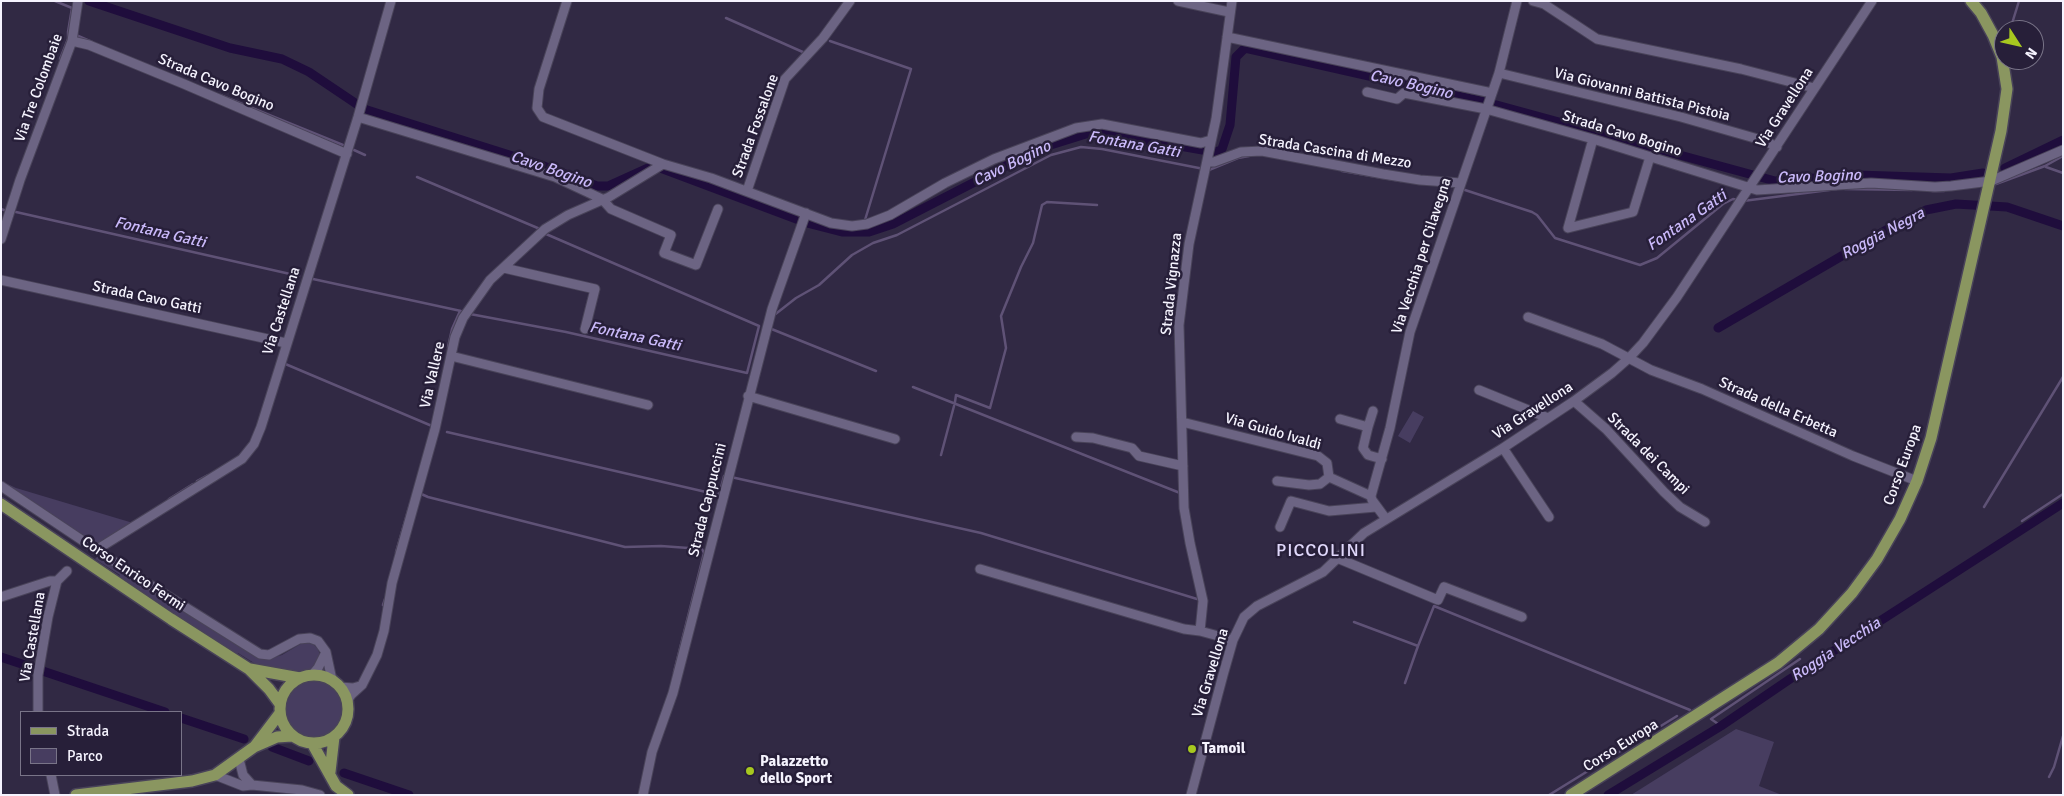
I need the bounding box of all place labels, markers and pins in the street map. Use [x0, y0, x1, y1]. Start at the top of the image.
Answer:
place label: Tamoil [1202, 740, 1245, 758]
marker: Tamoil [1186, 743, 1198, 755]
place label: Palazzetto dello Sport [760, 753, 832, 788]
marker: Palazzetto dello Sport [744, 765, 756, 777]

